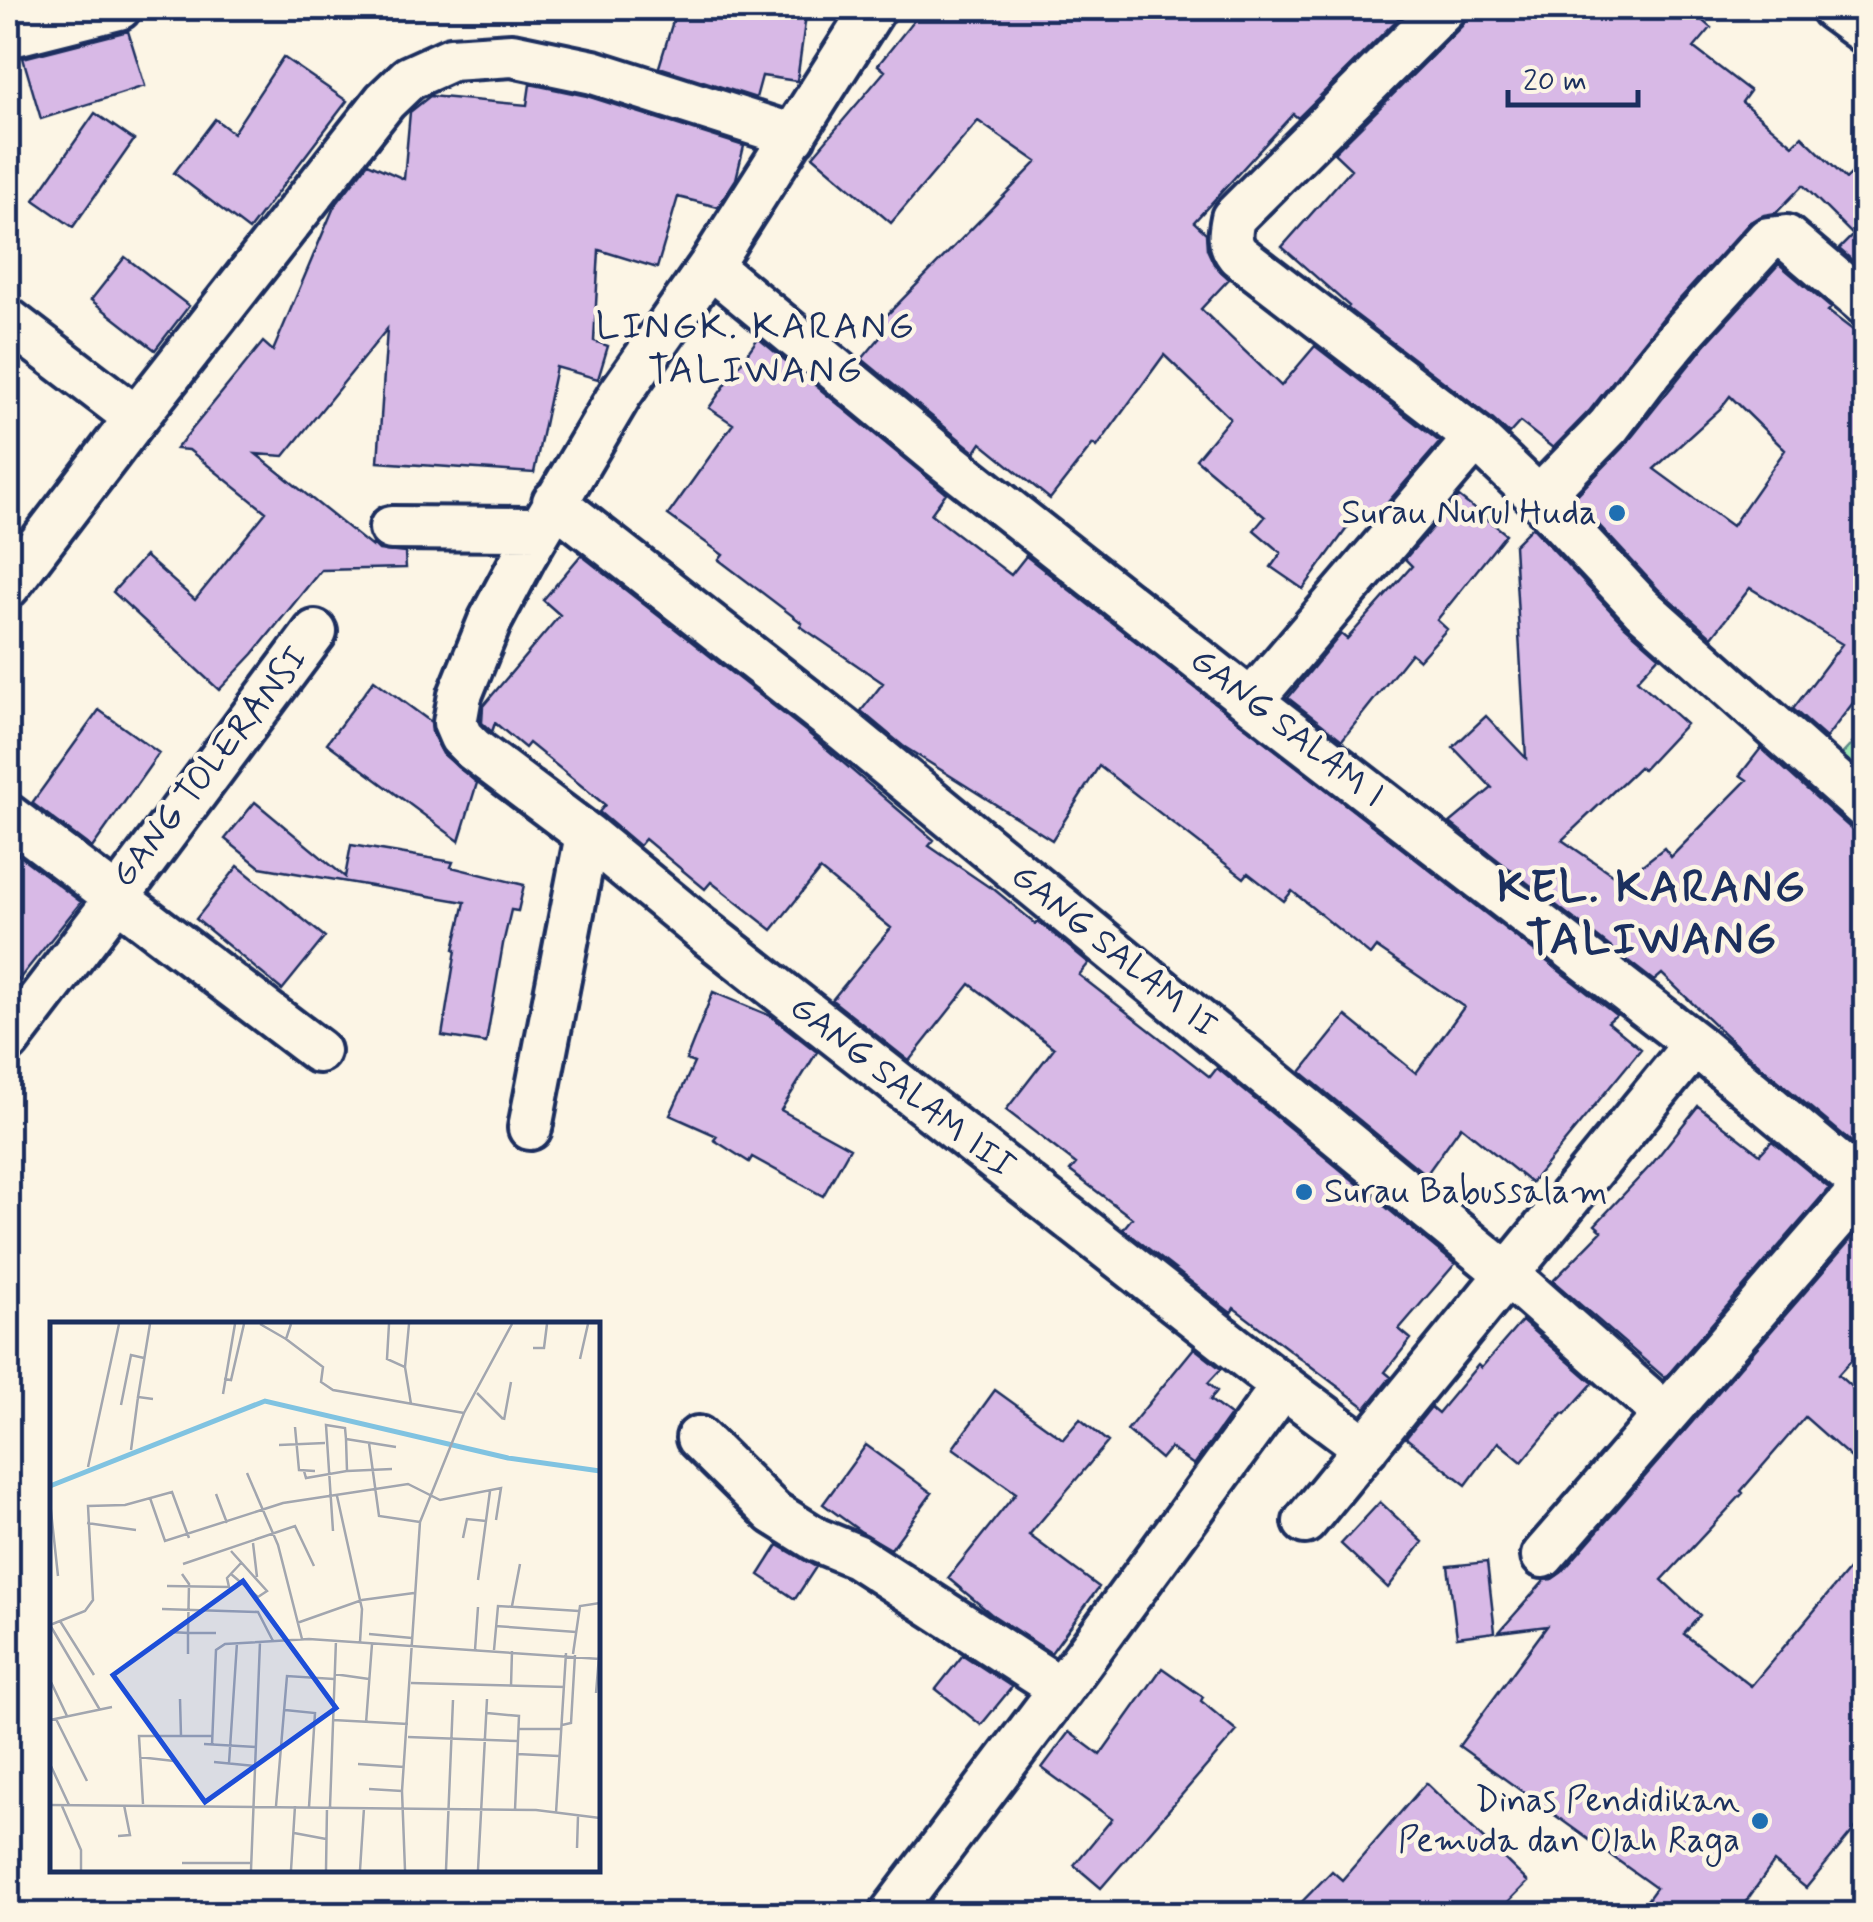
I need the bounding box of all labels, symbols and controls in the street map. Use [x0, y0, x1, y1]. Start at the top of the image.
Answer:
scale bar [1508, 45, 1638, 107]
text: 20 m [1523, 62, 1587, 101]
district label: LINGK. KARANG TALIWANG [596, 303, 916, 396]
place label: Surau Nurul Huda [1341, 490, 1597, 536]
marker: Surau Nurul Huda [1606, 502, 1628, 524]
street label: GANG TOLERANSI [101, 637, 319, 897]
street label: GANG SALAM I [1180, 638, 1394, 818]
street label: GANG SALAM II [1001, 853, 1227, 1049]
district label: KEL. KARANG TALIWANG [1497, 859, 1807, 970]
street label: GANG SALAM III [780, 985, 1024, 1189]
place label: Surau Babussalam [1324, 1169, 1608, 1215]
marker: Surau Babussalam [1293, 1181, 1315, 1203]
inset map [50, 1322, 600, 1872]
place label: Dinas Pendidikan Pemuda dan Olah Raga [1398, 1778, 1740, 1867]
marker: Dinas Pendidikan Pemuda dan Olah Raga [1749, 1810, 1771, 1832]

